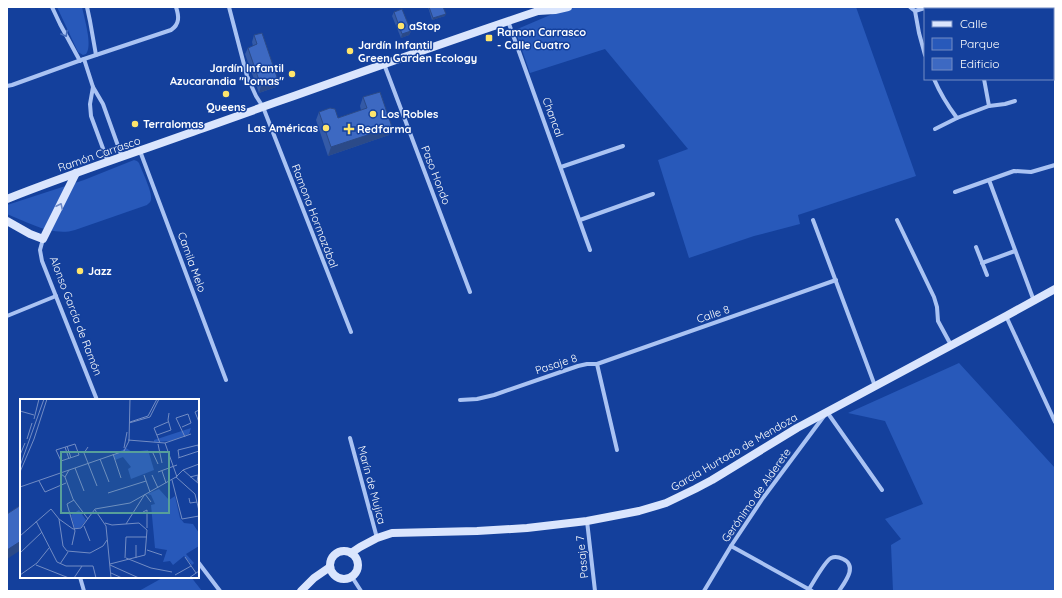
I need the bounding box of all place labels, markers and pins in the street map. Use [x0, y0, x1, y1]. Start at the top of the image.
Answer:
place label: aStop [409, 19, 441, 33]
marker: aStop [396, 21, 406, 31]
place label: Ramon Carrasco - Calle Cuatro [497, 25, 586, 52]
marker: Ramon Carrasco - Calle Cuatro [484, 33, 494, 43]
place label: Jardín Infantil Green Garden Ecology [358, 38, 477, 65]
marker: Jardín Infantil Green Garden Ecology [345, 46, 355, 56]
place label: Jardín Infantil Azucarandia "Lomas" [170, 61, 284, 88]
marker: Jardín Infantil Azucarandia "Lomas" [287, 69, 297, 79]
marker: Queens [221, 89, 231, 99]
place label: Queens [206, 100, 246, 114]
place label: Los Robles [381, 107, 438, 121]
marker: Los Robles [368, 109, 378, 119]
place label: Terralomas [143, 117, 203, 131]
marker: Terralomas [130, 119, 140, 129]
place label: Las Américas [248, 121, 318, 135]
place label: Redfarma [357, 122, 412, 136]
marker: Las Américas [321, 123, 331, 133]
marker: Redfarma [344, 124, 354, 134]
place label: Jazz [88, 264, 112, 278]
marker: Jazz [75, 266, 85, 276]

